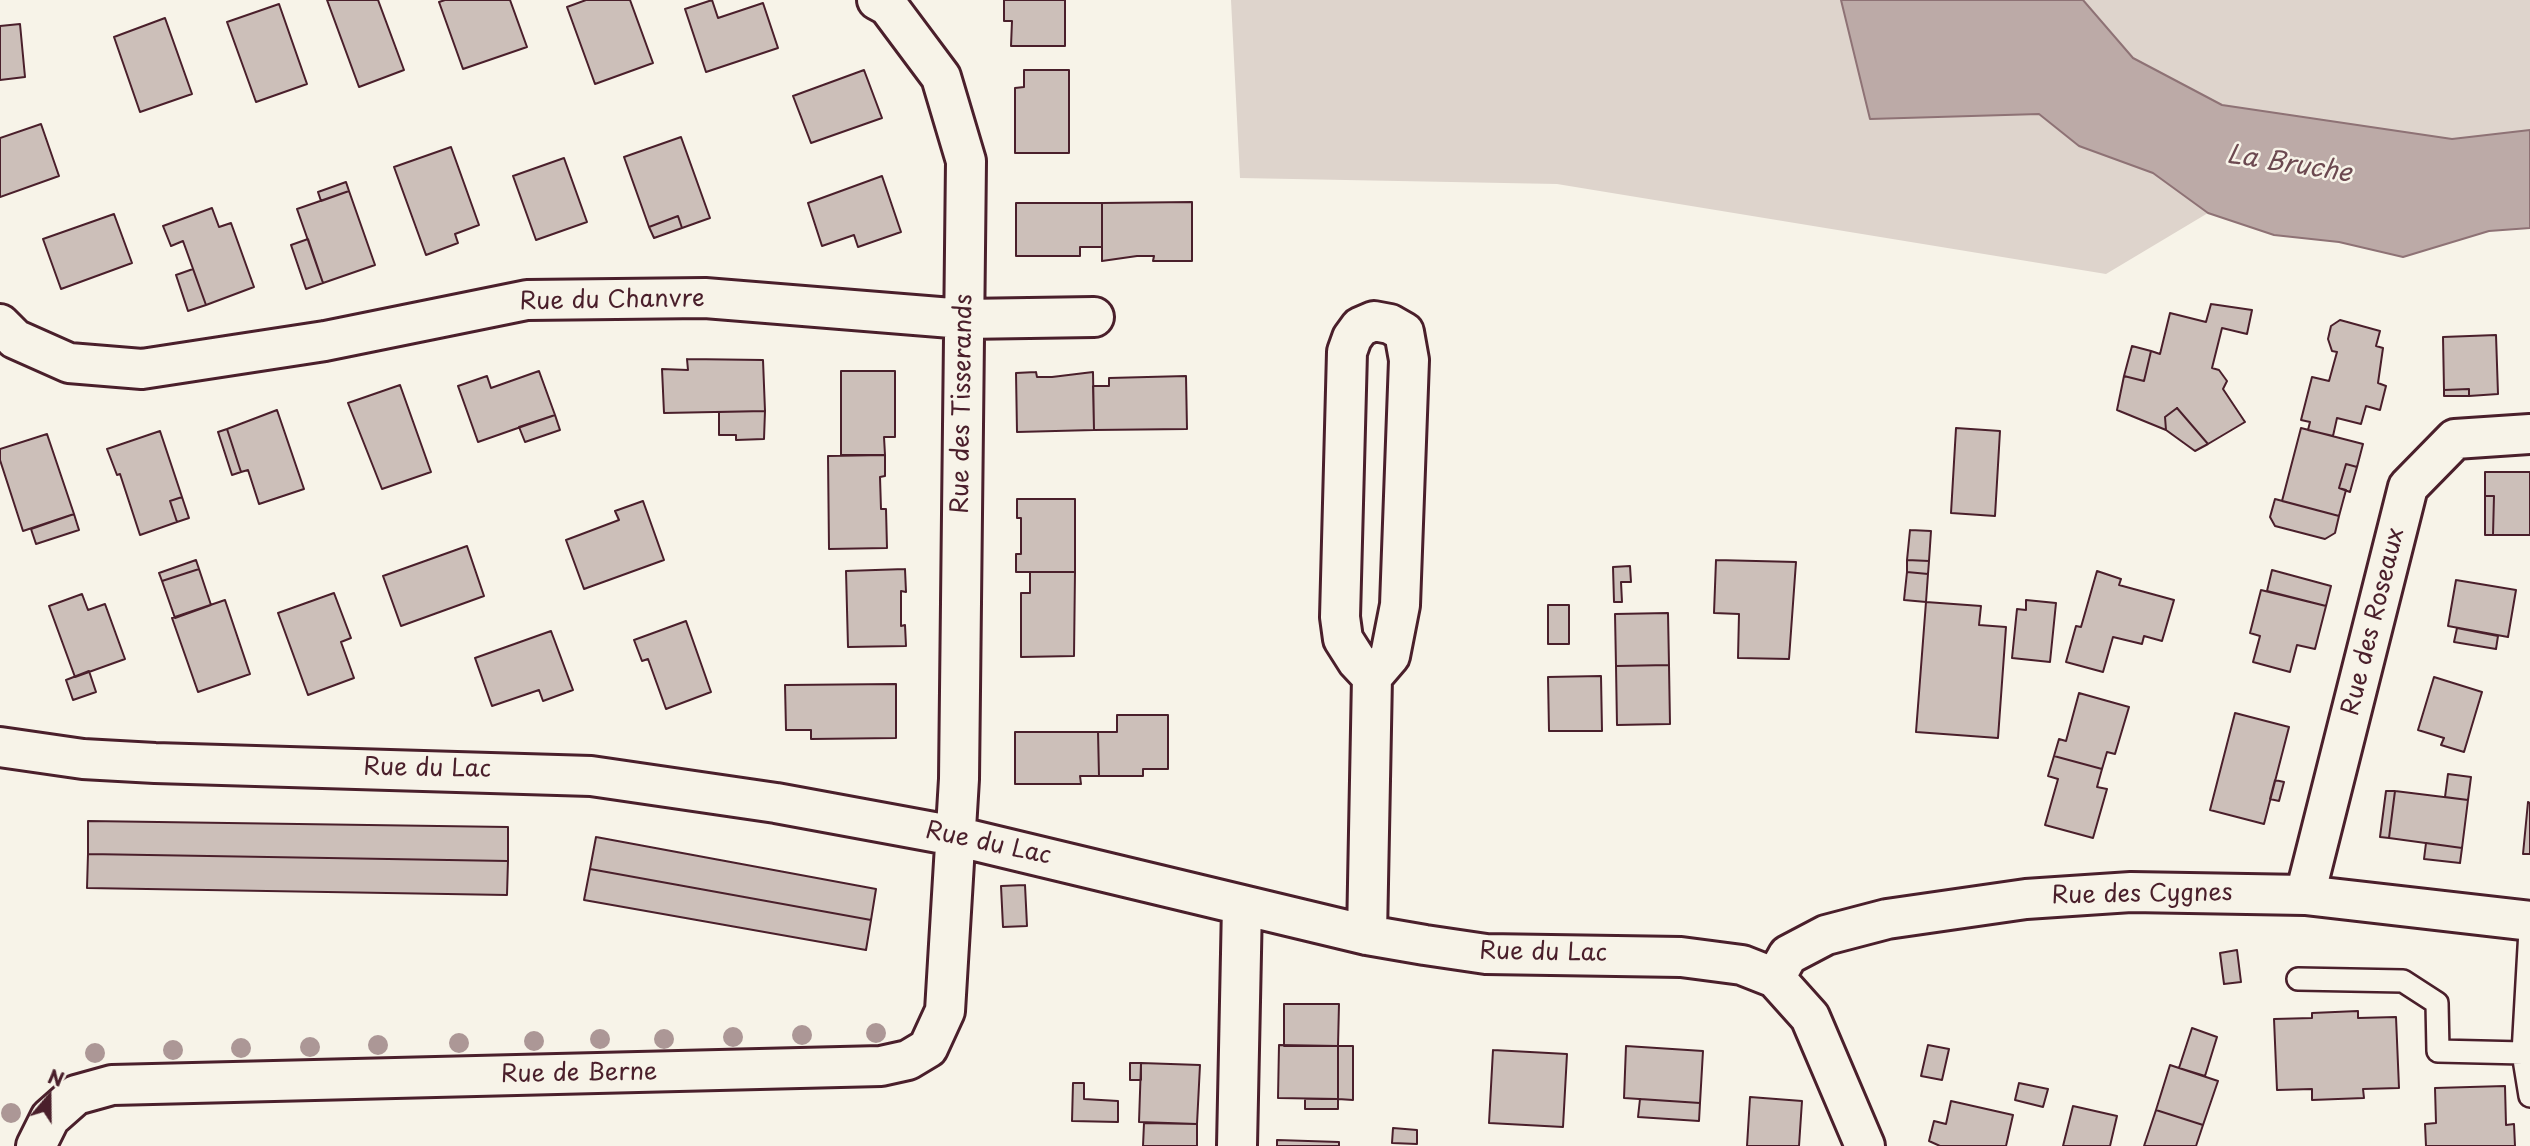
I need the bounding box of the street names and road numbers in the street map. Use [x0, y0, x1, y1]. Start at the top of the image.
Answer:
street label: Rue du Chanvre [519, 285, 705, 317]
street label: Rue des Tisserands [947, 294, 979, 514]
street label: Rue des Roseaux [2337, 525, 2411, 719]
street label: Rue du Lac [363, 753, 491, 785]
street label: Rue du Lac [923, 817, 1053, 871]
street label: Rue des Cygnes [2051, 879, 2233, 911]
street label: Rue du Lac [1479, 937, 1607, 969]
street label: Rue de Berne [500, 1058, 658, 1090]

